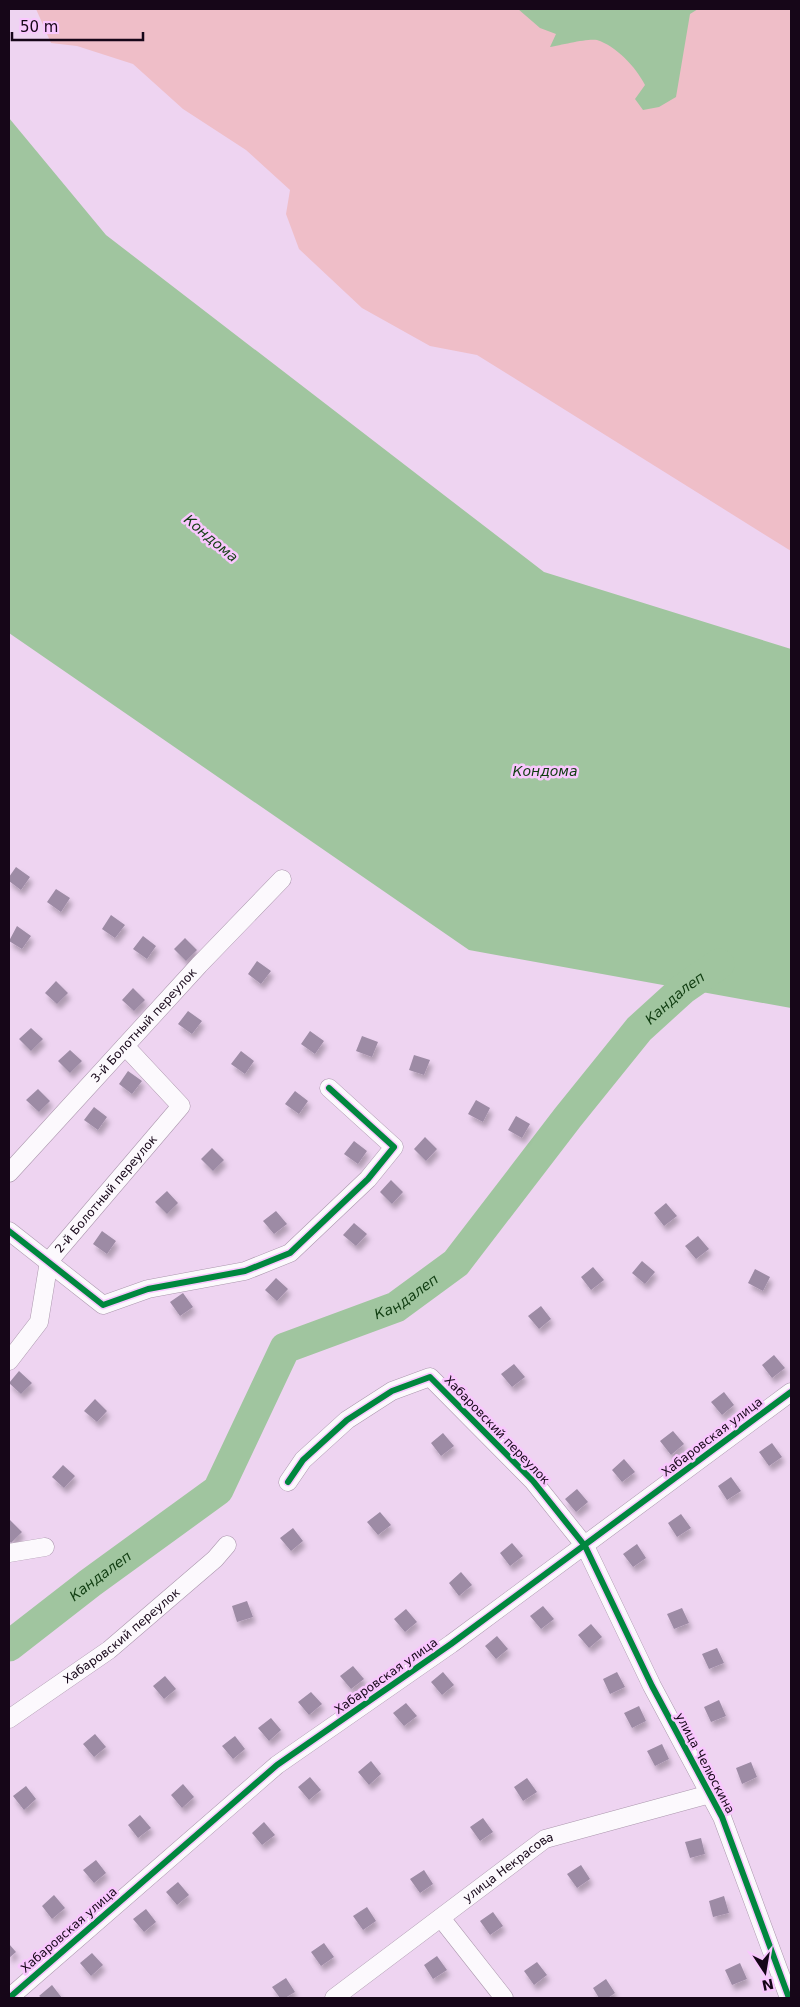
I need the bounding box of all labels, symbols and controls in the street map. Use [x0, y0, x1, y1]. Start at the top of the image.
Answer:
scale bar [12, 10, 144, 42]
text: 50 m [20, 18, 58, 36]
water label: Кондома [181, 511, 241, 565]
water label: Кондома [512, 763, 578, 779]
street label: 3-й Болотный переулок [88, 965, 200, 1085]
water label: Кандалеп [642, 969, 707, 1028]
street label: 2-й Болотный переулок [52, 1132, 160, 1256]
water label: Кандалеп [372, 1271, 441, 1322]
street label: Хабаровский переулок [442, 1373, 552, 1487]
street label: Хабаровская улица [659, 1394, 765, 1480]
water label: Кандалеп [66, 1548, 134, 1604]
street label: Хабаровский переулок [60, 1585, 183, 1687]
street label: Хабаровская улица [332, 1635, 440, 1717]
street label: улица Челюскина [672, 1710, 738, 1816]
street label: улица Некрасова [460, 1830, 555, 1905]
street label: Хабаровская улица [18, 1884, 120, 1976]
north arrow [740, 1947, 790, 1997]
text: N [760, 1976, 775, 1994]

